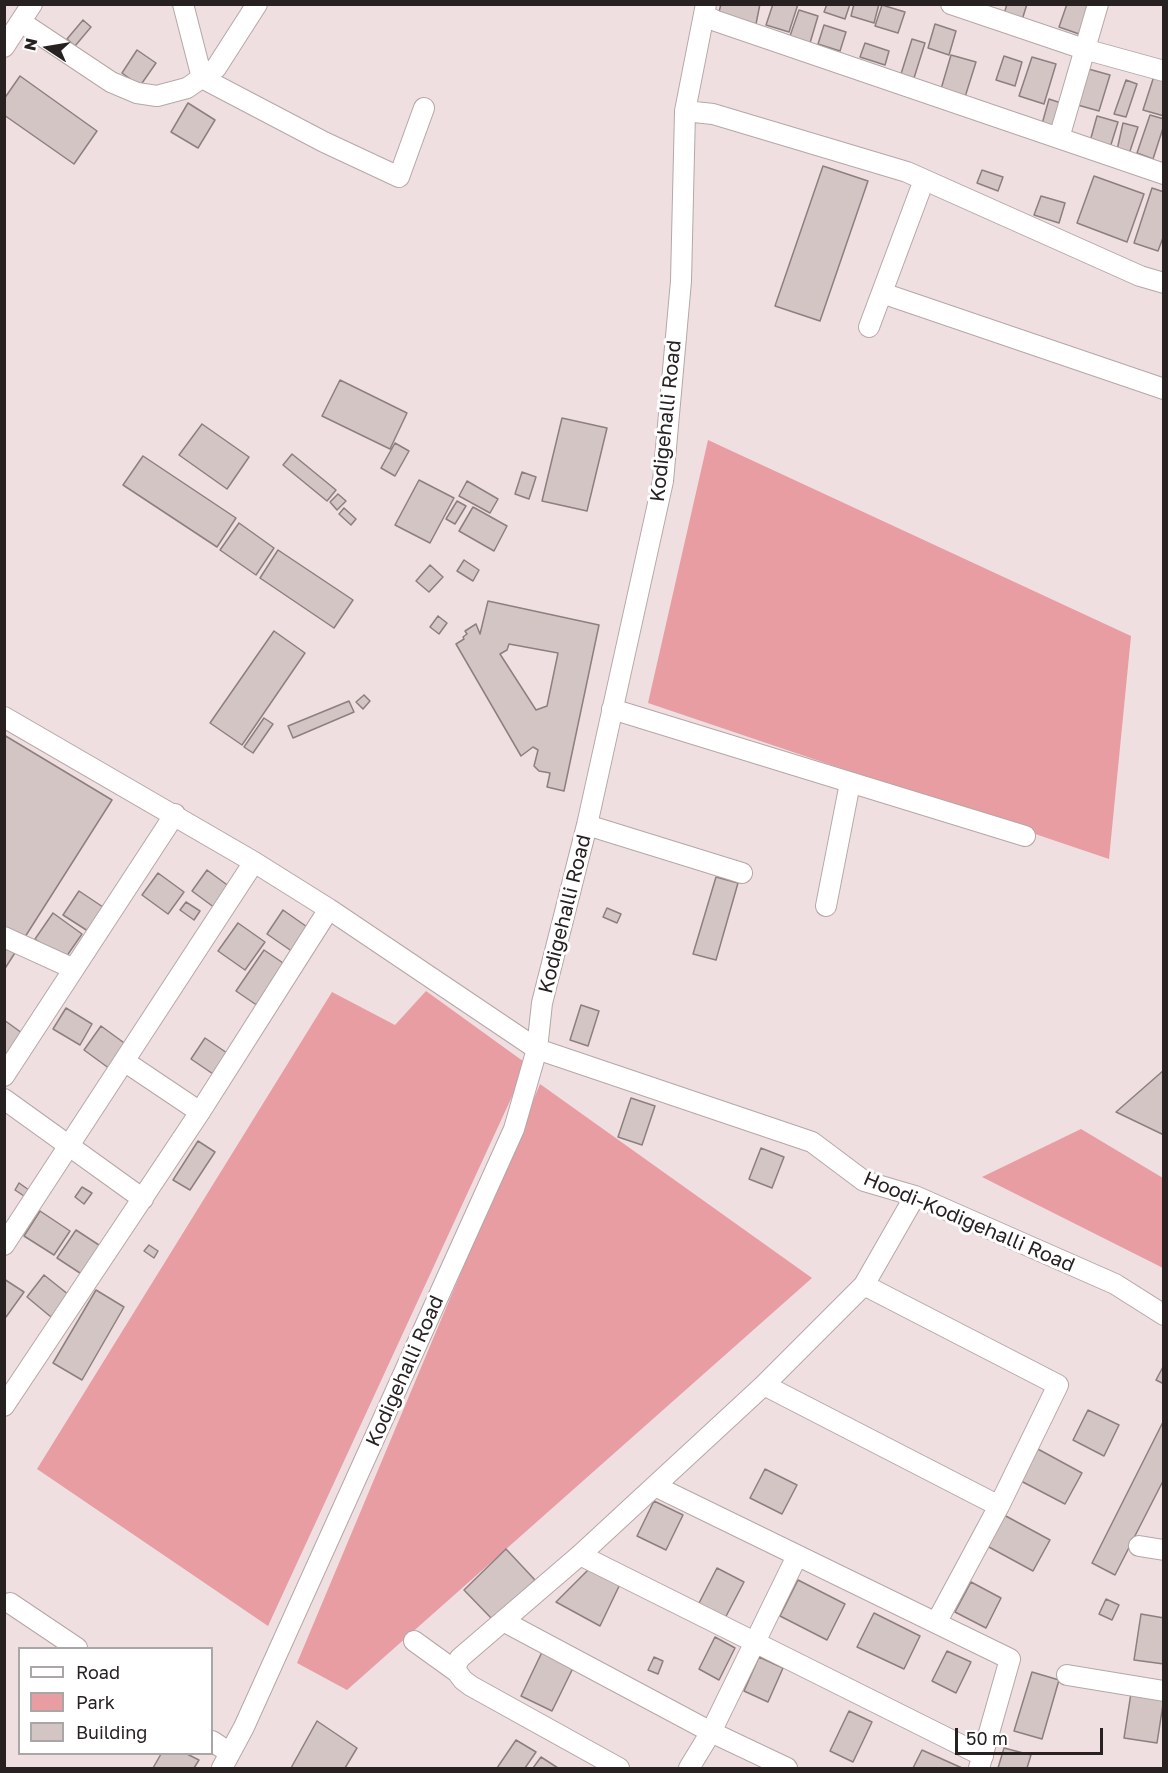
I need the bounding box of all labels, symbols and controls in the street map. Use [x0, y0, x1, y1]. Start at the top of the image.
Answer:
north arrow [18, 18, 78, 78]
text: N [19, 36, 41, 52]
street label: Kodigehalli Road [646, 339, 686, 503]
street label: Kodigehalli Road [534, 832, 596, 996]
street label: Hoodi-Kodigehalli Road [860, 1167, 1078, 1277]
street label: Kodigehalli Road [361, 1292, 449, 1450]
legend [18, 1647, 213, 1755]
text: Road [76, 1661, 120, 1683]
text: Park [76, 1691, 115, 1713]
scale bar [958, 1716, 1106, 1754]
text: Building [76, 1721, 147, 1743]
text: 50 m [966, 1727, 1008, 1749]

